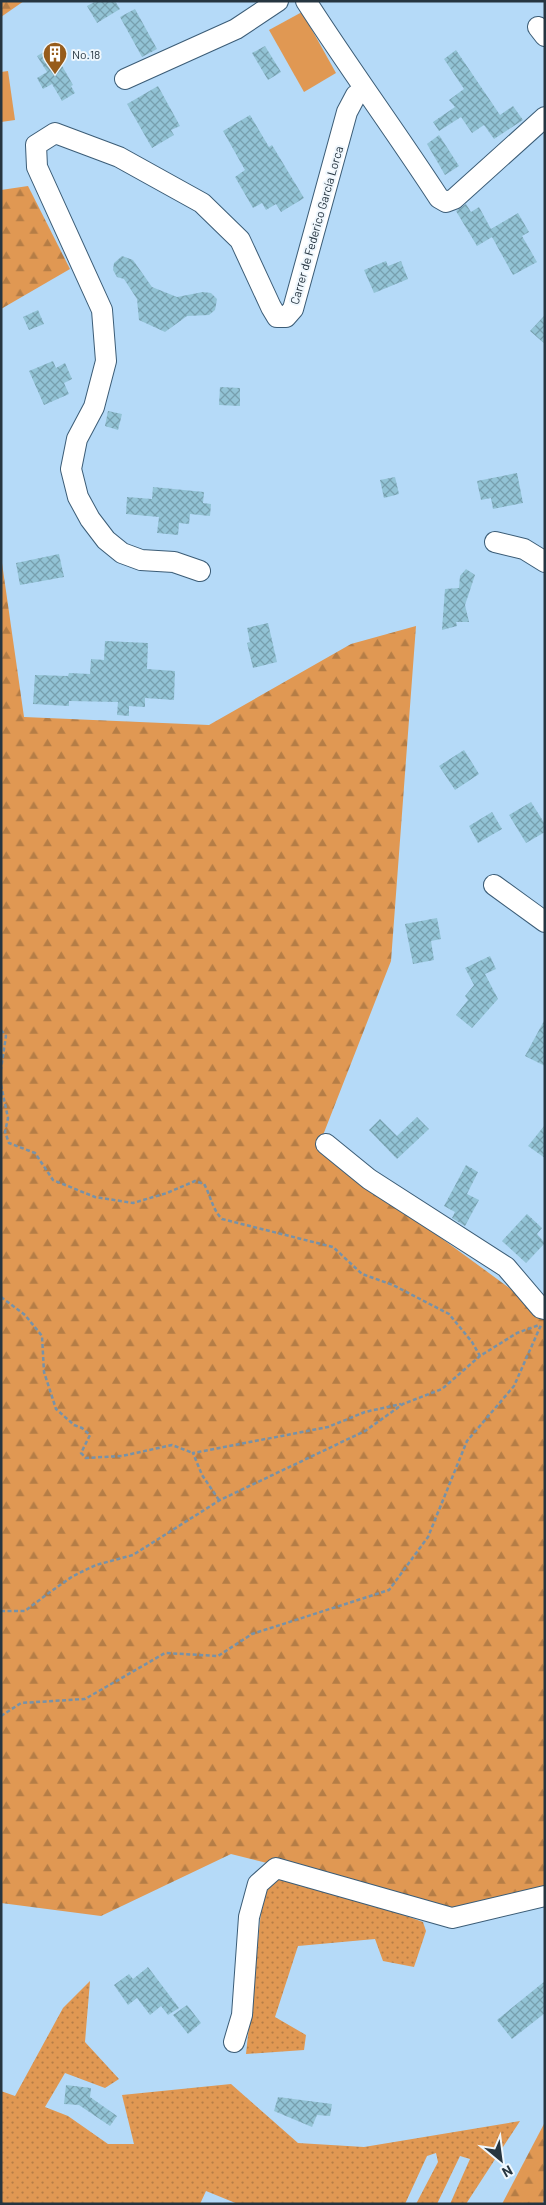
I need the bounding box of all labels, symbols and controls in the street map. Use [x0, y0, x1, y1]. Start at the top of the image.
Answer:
building icon: No.18 [42, 41, 68, 75]
place label: No.18 [72, 47, 100, 61]
street label: Carrer de Federico García Lorca [287, 144, 345, 306]
north arrow [476, 2135, 526, 2185]
text: N [499, 2162, 516, 2181]

